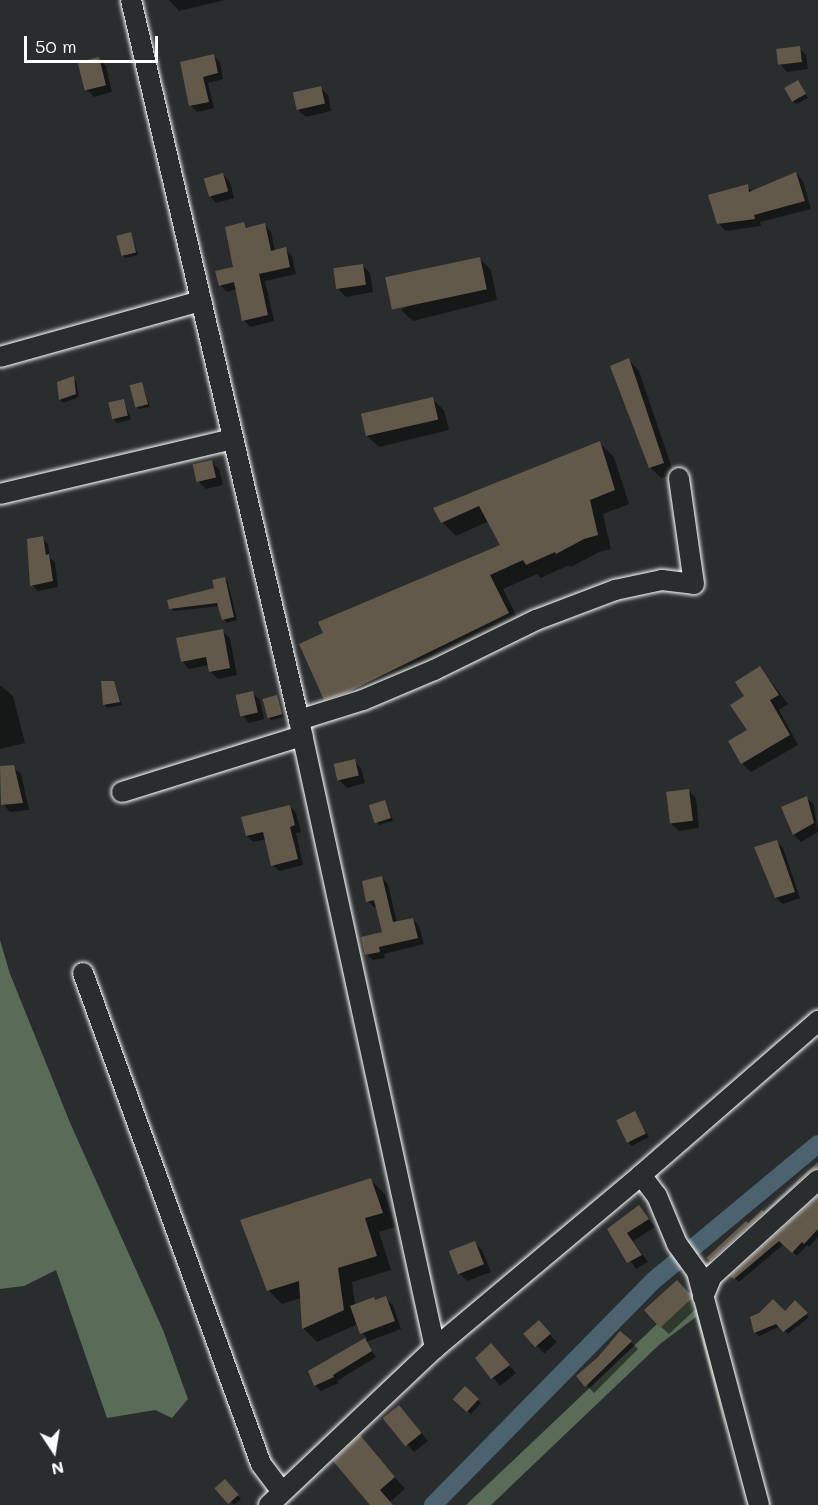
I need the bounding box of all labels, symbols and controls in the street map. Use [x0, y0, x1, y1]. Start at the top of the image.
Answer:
scale bar [27, 24, 160, 62]
text: 50 m [35, 34, 77, 58]
north arrow [24, 1421, 84, 1481]
text: N [50, 1458, 66, 1481]

